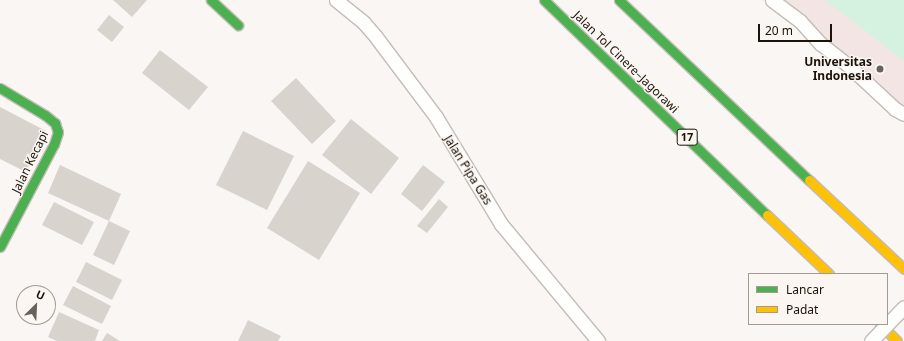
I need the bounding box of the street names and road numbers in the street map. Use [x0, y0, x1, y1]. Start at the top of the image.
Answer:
street label: Jalan Tol Cinere–Jagorawi [570, 8, 682, 116]
street label: Jalan Kecapi [9, 128, 51, 196]
road number: 17 [676, 128, 698, 146]
street label: Jalan Pipa Gas [441, 133, 495, 207]

